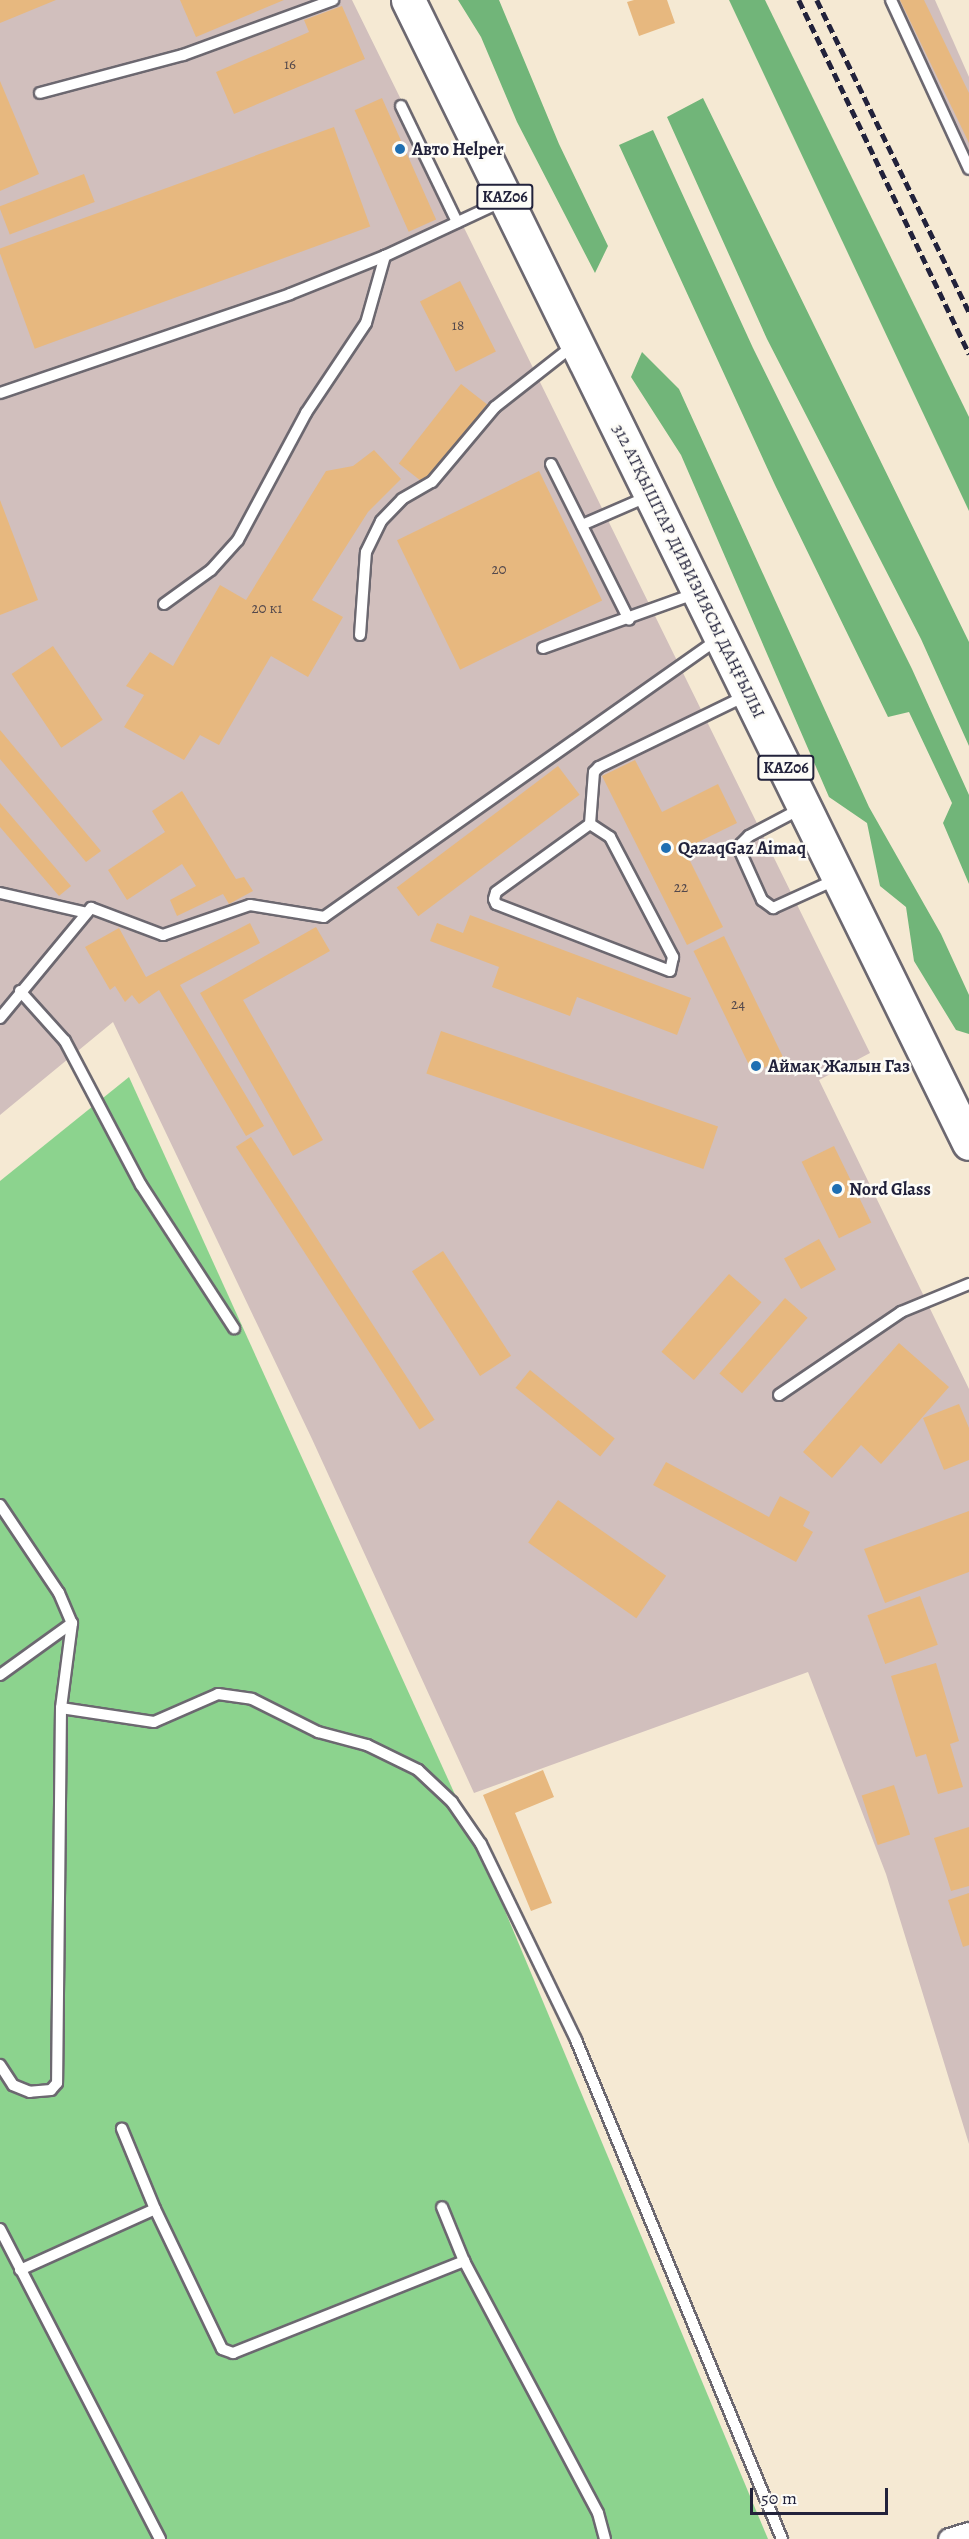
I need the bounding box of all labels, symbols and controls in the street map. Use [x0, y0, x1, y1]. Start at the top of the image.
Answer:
house number: 16 [284, 56, 296, 74]
place label: Авто Helper [412, 138, 504, 160]
marker: Авто Helper [393, 142, 407, 156]
road number: KАZ06 [475, 184, 535, 210]
house number: 18 [452, 317, 464, 335]
street label: 312 АТҚЫШТАР ДИВИЗИЯСЫ ДАҢҒЫЛЫ [608, 420, 770, 722]
house number: 20 [491, 561, 507, 579]
house number: 20 к1 [251, 600, 283, 618]
road number: KАZ06 [756, 755, 816, 781]
place label: QazaqGaz Aimaq [678, 837, 806, 859]
marker: QazaqGaz Aimaq [659, 841, 673, 855]
house number: 22 [674, 879, 688, 897]
house number: 24 [731, 996, 745, 1014]
place label: Аймақ Жалын Газ [768, 1055, 910, 1077]
marker: Аймақ Жалын Газ [749, 1059, 763, 1073]
place label: Nord Glass [849, 1178, 931, 1200]
marker: Nord Glass [830, 1182, 844, 1196]
scale bar [753, 2476, 891, 2514]
text: 50 m [761, 2486, 797, 2510]

